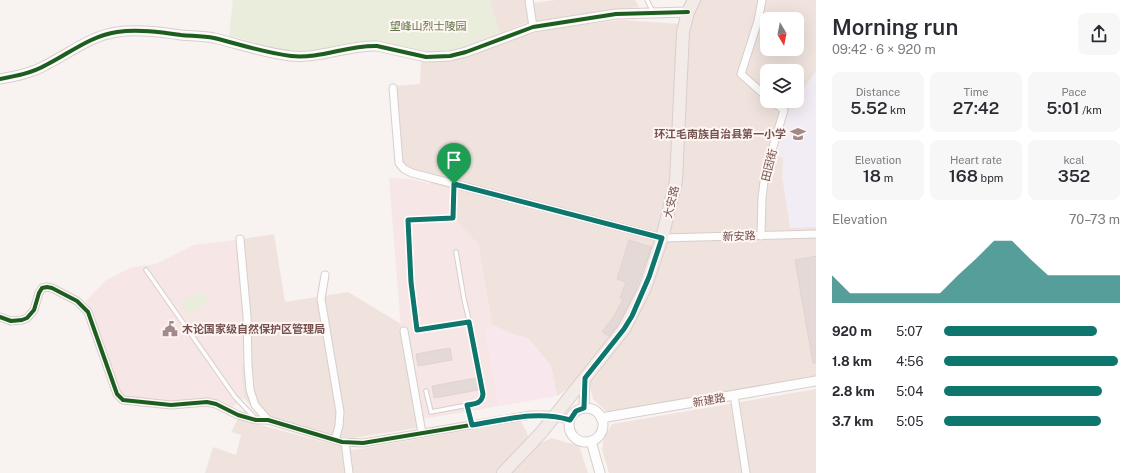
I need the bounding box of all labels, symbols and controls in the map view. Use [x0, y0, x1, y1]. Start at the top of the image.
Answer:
north arrow [760, 12, 804, 56]
map controls [760, 12, 804, 108]
button: share [1078, 13, 1120, 55]
text: Morning run [832, 14, 958, 40]
park label: 望峰山烈士陵园 [390, 20, 467, 32]
text: 09:42 · 6 × 920 m [832, 42, 936, 57]
button: layers [760, 64, 804, 108]
text: Distance [856, 86, 900, 98]
text: Time [963, 86, 989, 98]
text: Pace [1061, 86, 1087, 98]
text: 5.52 [850, 98, 887, 118]
text: 27:42 [953, 98, 999, 118]
text: 5:01 [1046, 98, 1080, 118]
text: km [887, 104, 906, 116]
text: /km [1080, 104, 1102, 116]
school or university icon: 环江毛南族自治县第一小学 [789, 125, 807, 143]
place label: 环江毛南族自治县第一小学 [654, 128, 786, 140]
pin [437, 143, 471, 184]
street label: 田因街 [759, 148, 779, 182]
icon: arrive [443, 149, 465, 171]
text: Elevation [855, 154, 901, 166]
text: Heart rate [950, 154, 1002, 166]
text: kcal [1063, 154, 1085, 166]
text: 18 [863, 166, 881, 186]
text: 168 [949, 166, 978, 186]
text: 352 [1058, 166, 1090, 186]
text: m [881, 172, 893, 184]
text: bpm [978, 172, 1003, 184]
street label: 大安路 [661, 185, 681, 219]
text: Elevation [832, 212, 887, 227]
text: 70–73 m [1069, 212, 1120, 227]
street label: 新安路 [722, 229, 756, 243]
public building icon: 木论国家级自然保护区管理局 [161, 320, 179, 338]
place label: 木论国家级自然保护区管理局 [182, 323, 325, 335]
text: 920 m [832, 324, 872, 339]
text: 5:07 [896, 324, 923, 339]
text: 1.8 km [832, 354, 872, 369]
text: 4:56 [896, 354, 924, 369]
text: 2.8 km [832, 384, 875, 399]
text: 5:04 [896, 384, 923, 399]
street label: 新建路 [692, 391, 726, 409]
text: 3.7 km [832, 414, 873, 429]
text: 5:05 [896, 414, 924, 429]

